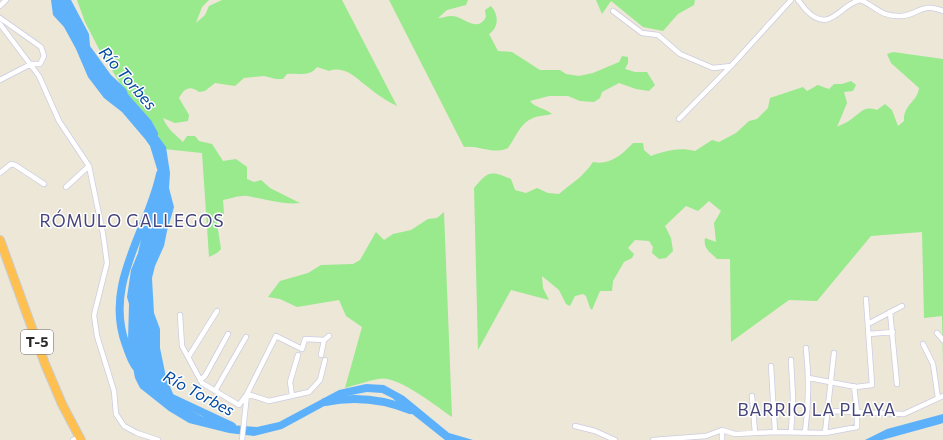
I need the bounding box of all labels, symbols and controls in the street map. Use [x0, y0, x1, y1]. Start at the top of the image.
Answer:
water label: Río Torbes [96, 42, 161, 113]
district label: RÓMULO GALLEGOS [40, 209, 224, 231]
road number: T-5 [21, 330, 53, 354]
water label: Río Torbes [161, 366, 238, 419]
district label: BARRIO LA PLAYA [738, 399, 897, 420]

